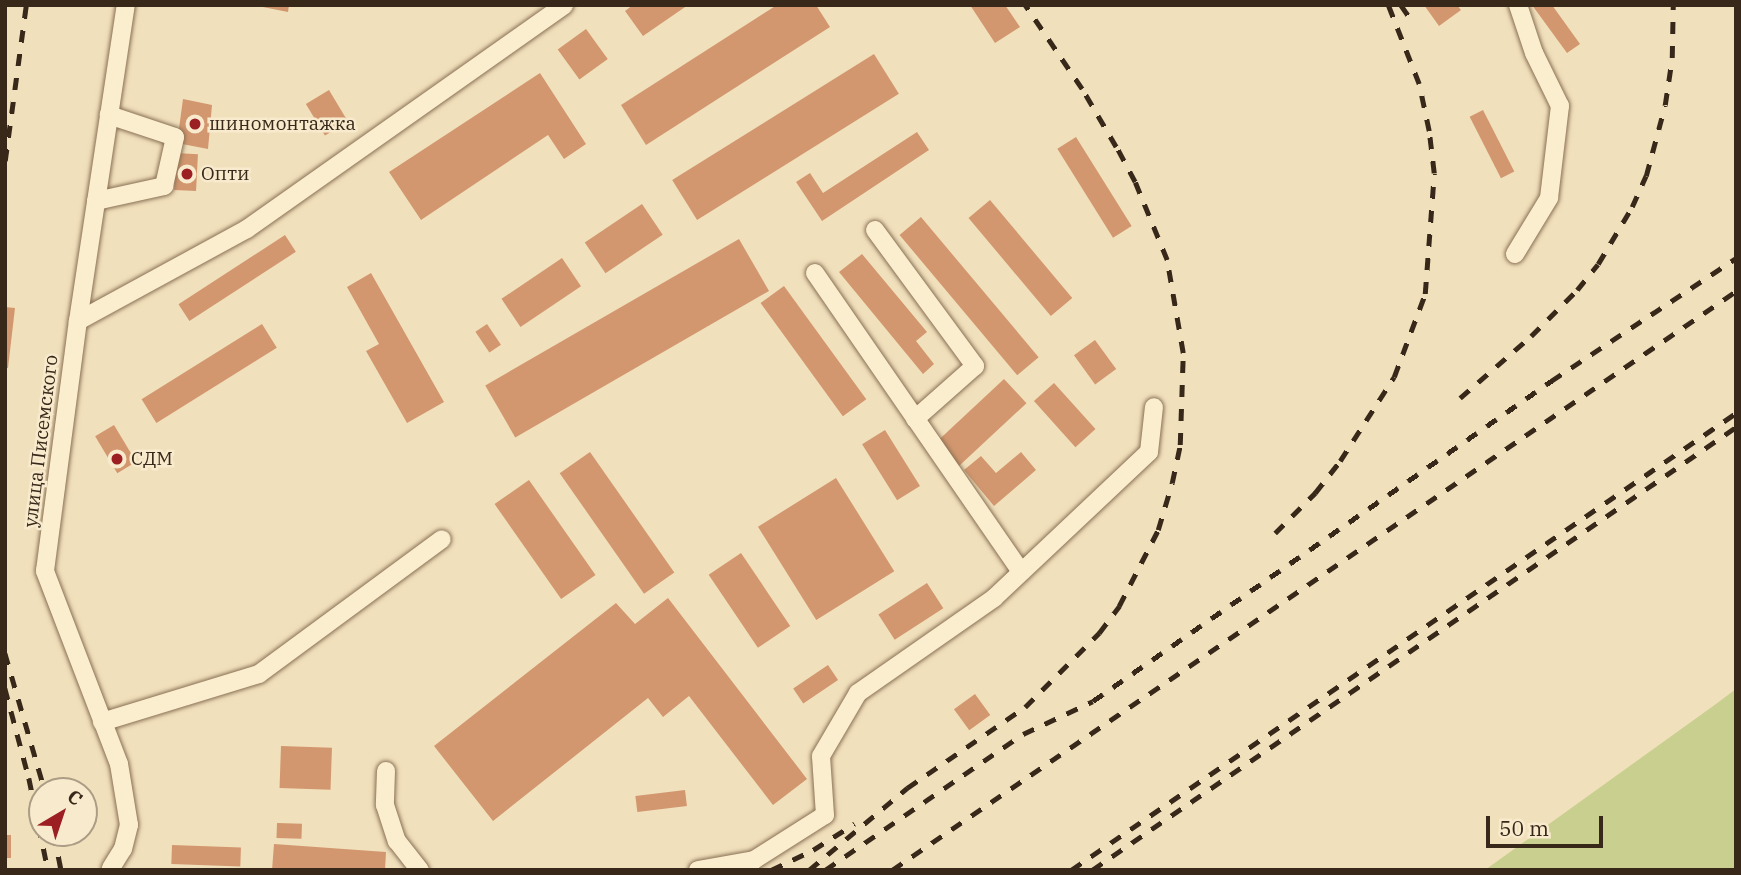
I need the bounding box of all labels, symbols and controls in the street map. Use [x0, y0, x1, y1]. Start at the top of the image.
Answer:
place label: шиномонтажка [209, 113, 356, 135]
marker: шиномонтажка [187, 116, 203, 132]
place label: Опти [201, 163, 250, 185]
marker: Опти [179, 166, 195, 182]
street label: улица Писемского [19, 353, 63, 529]
place label: СДМ [131, 448, 173, 470]
marker: СДМ [109, 451, 125, 467]
north arrow [28, 777, 98, 847]
text: С [62, 784, 87, 811]
scale bar [1489, 802, 1606, 846]
text: 50 m [1499, 814, 1549, 842]

